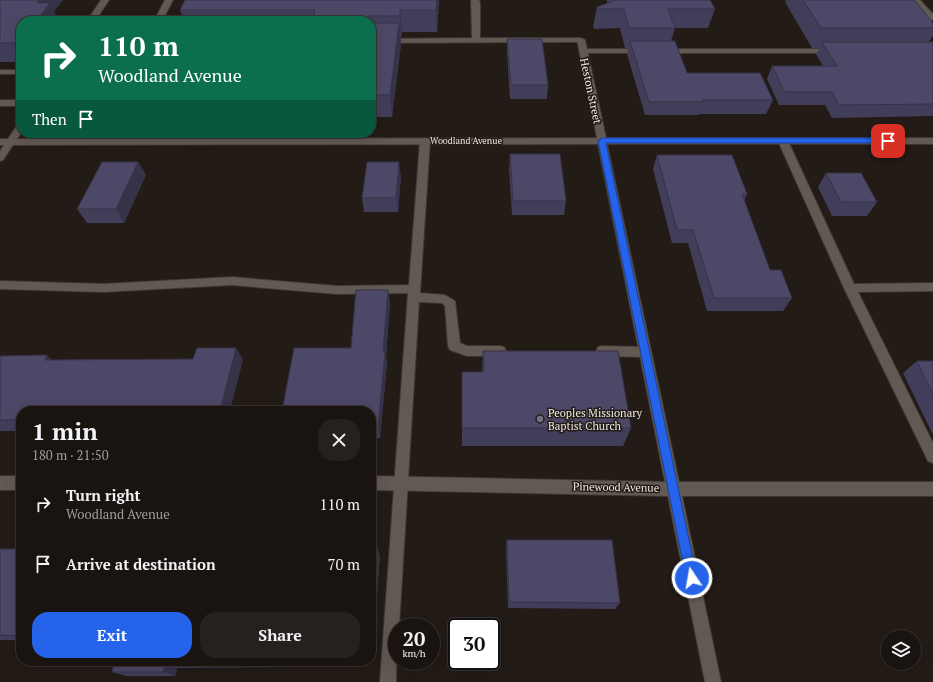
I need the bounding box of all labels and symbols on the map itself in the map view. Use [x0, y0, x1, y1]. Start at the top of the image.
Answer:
street label: Heston Street [577, 57, 605, 125]
pin [871, 124, 905, 158]
street label: Woodland Avenue [430, 135, 502, 147]
place label: Peoples Missionary Baptist Church [548, 406, 643, 433]
marker: Peoples Missionary Baptist Church [535, 414, 545, 424]
street label: Pinewood Avenue [573, 479, 660, 495]
position arrow [671, 557, 713, 599]
speed limit sign: 30 [448, 618, 500, 670]

